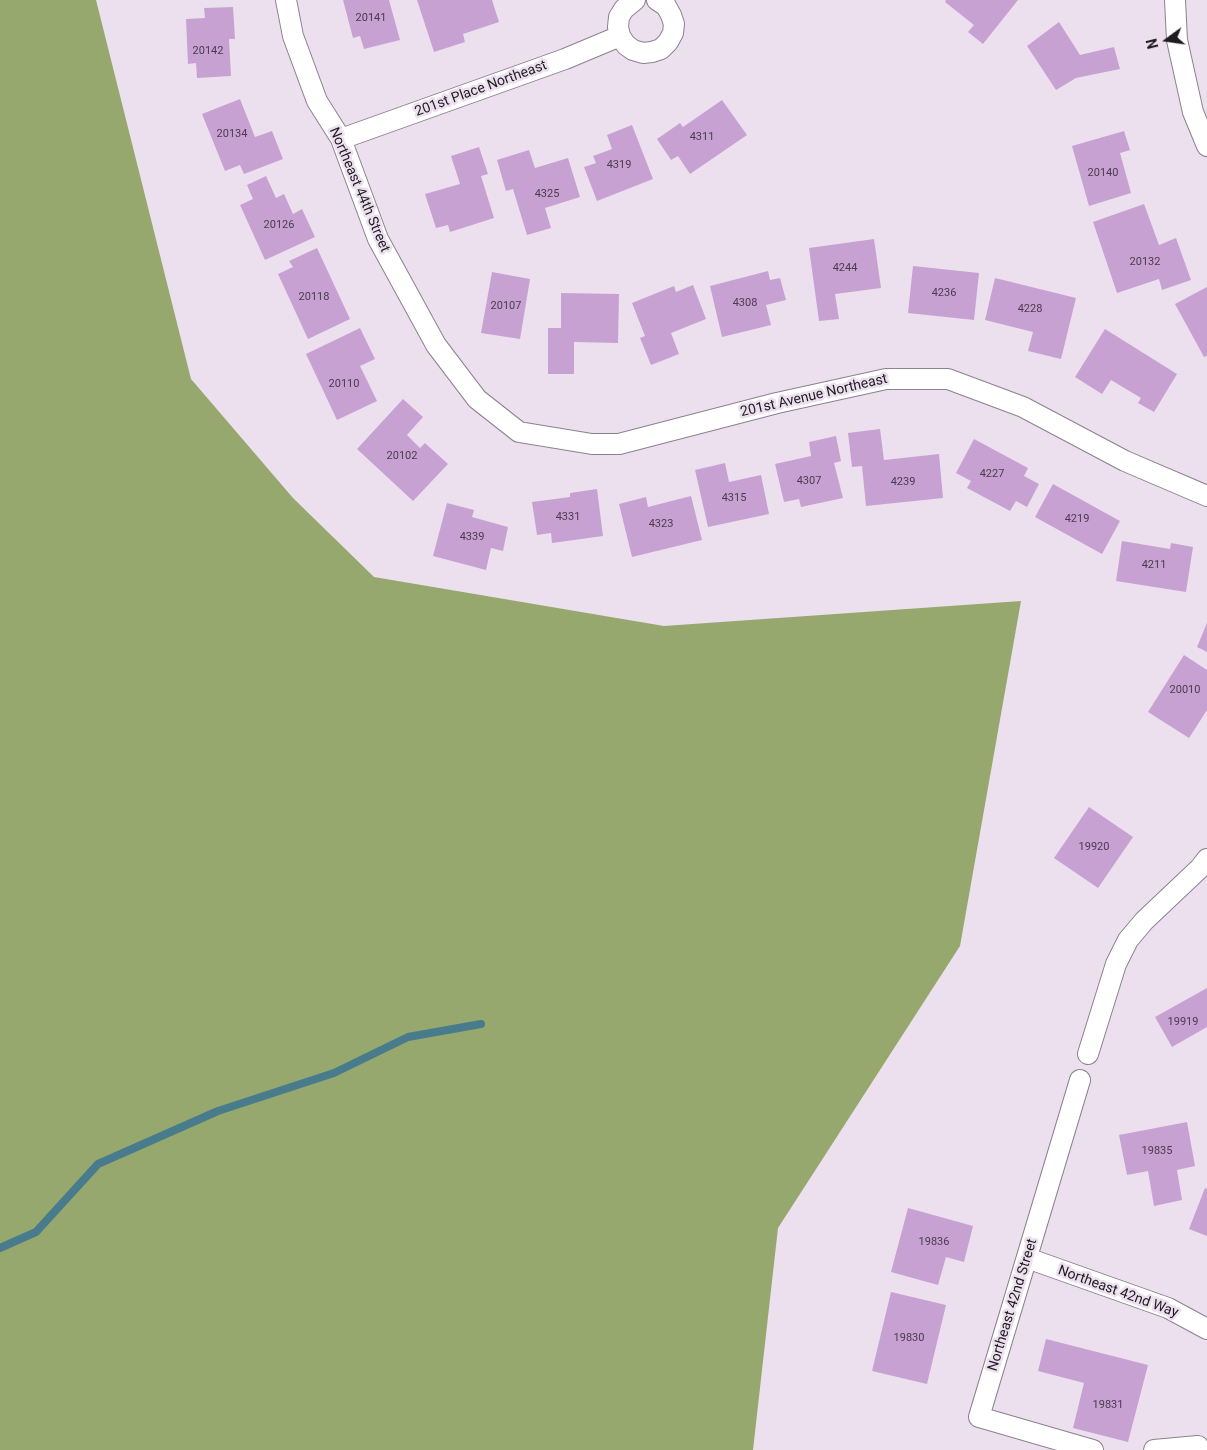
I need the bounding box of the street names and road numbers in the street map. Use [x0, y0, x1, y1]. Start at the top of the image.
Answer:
street label: 201st Place Northeast [413, 57, 549, 121]
street label: Northeast 44th Street [325, 125, 393, 255]
street label: 201st Avenue Northeast [739, 371, 889, 421]
street label: Northeast 42nd Street [985, 1237, 1041, 1373]
street label: Northeast 42nd Way [1056, 1262, 1180, 1322]

